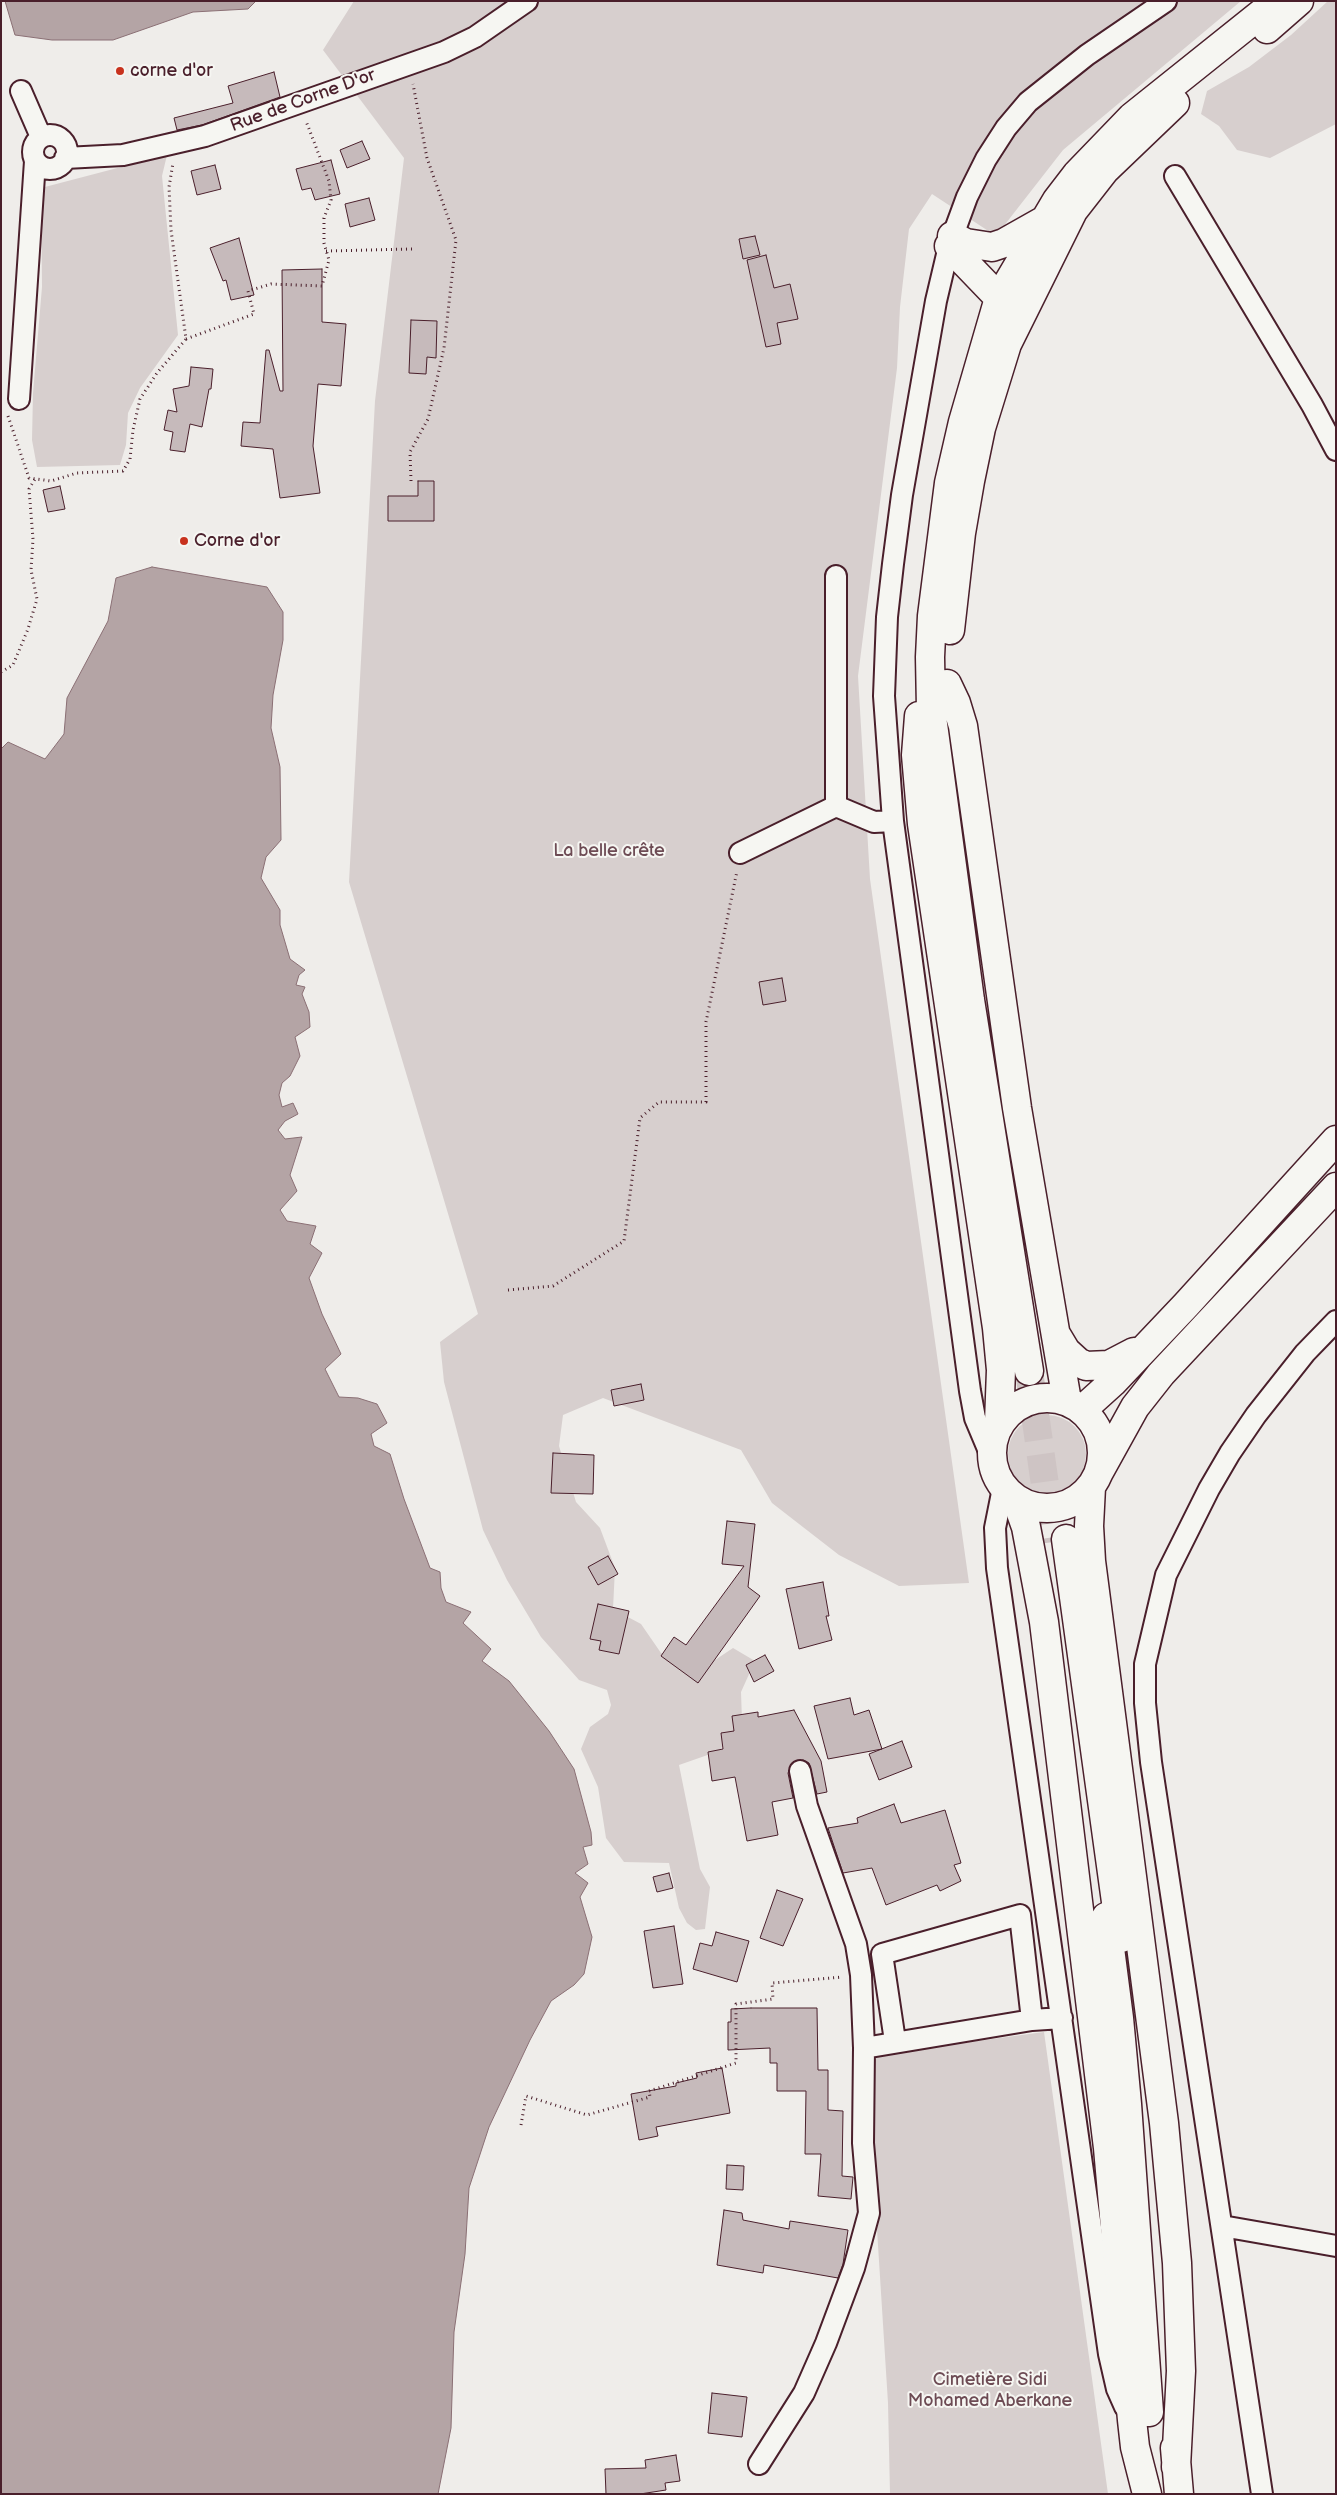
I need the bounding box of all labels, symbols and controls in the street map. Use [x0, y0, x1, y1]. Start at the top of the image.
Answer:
place label: corne d'or [130, 60, 213, 82]
marker: corne d'or [114, 65, 126, 77]
street label: Rue de Corne D'or [227, 65, 379, 137]
place label: Corne d'or [194, 530, 280, 552]
marker: Corne d'or [178, 535, 190, 547]
park label: La belle crête [553, 840, 665, 862]
park label: Cimetière Sidi Mohamed Aberkane [908, 2369, 1072, 2412]

